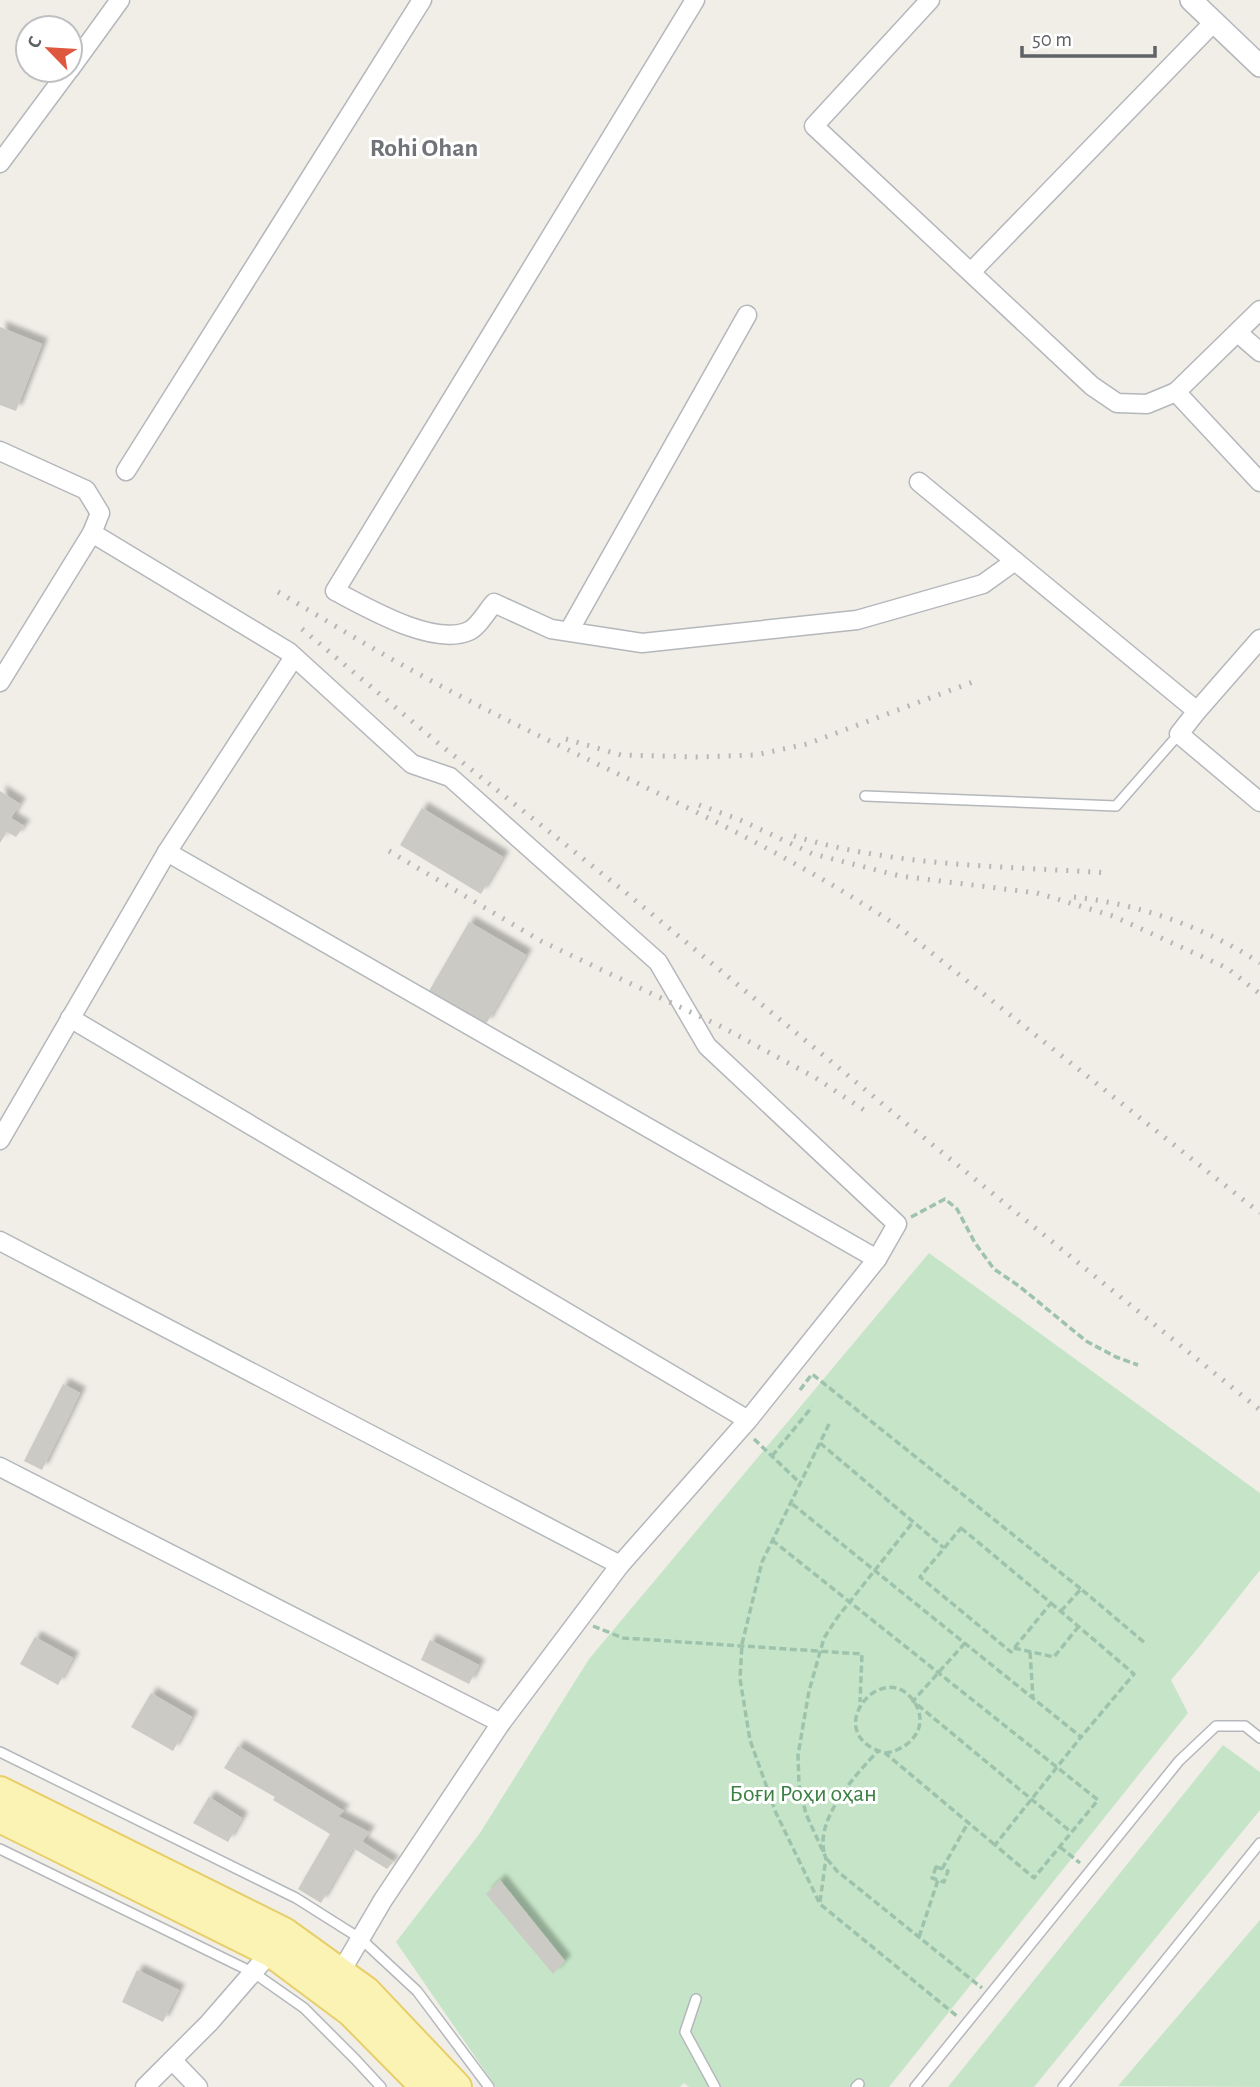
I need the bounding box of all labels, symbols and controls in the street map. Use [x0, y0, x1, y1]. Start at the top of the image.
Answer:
north arrow [14, 14, 84, 84]
scale bar [1022, 14, 1155, 58]
text: 50 m [1032, 29, 1072, 50]
text: С [24, 34, 46, 51]
district label: Rohi Ohan [370, 135, 478, 161]
park label: Боғи Роҳи оҳан [729, 1782, 877, 1806]

